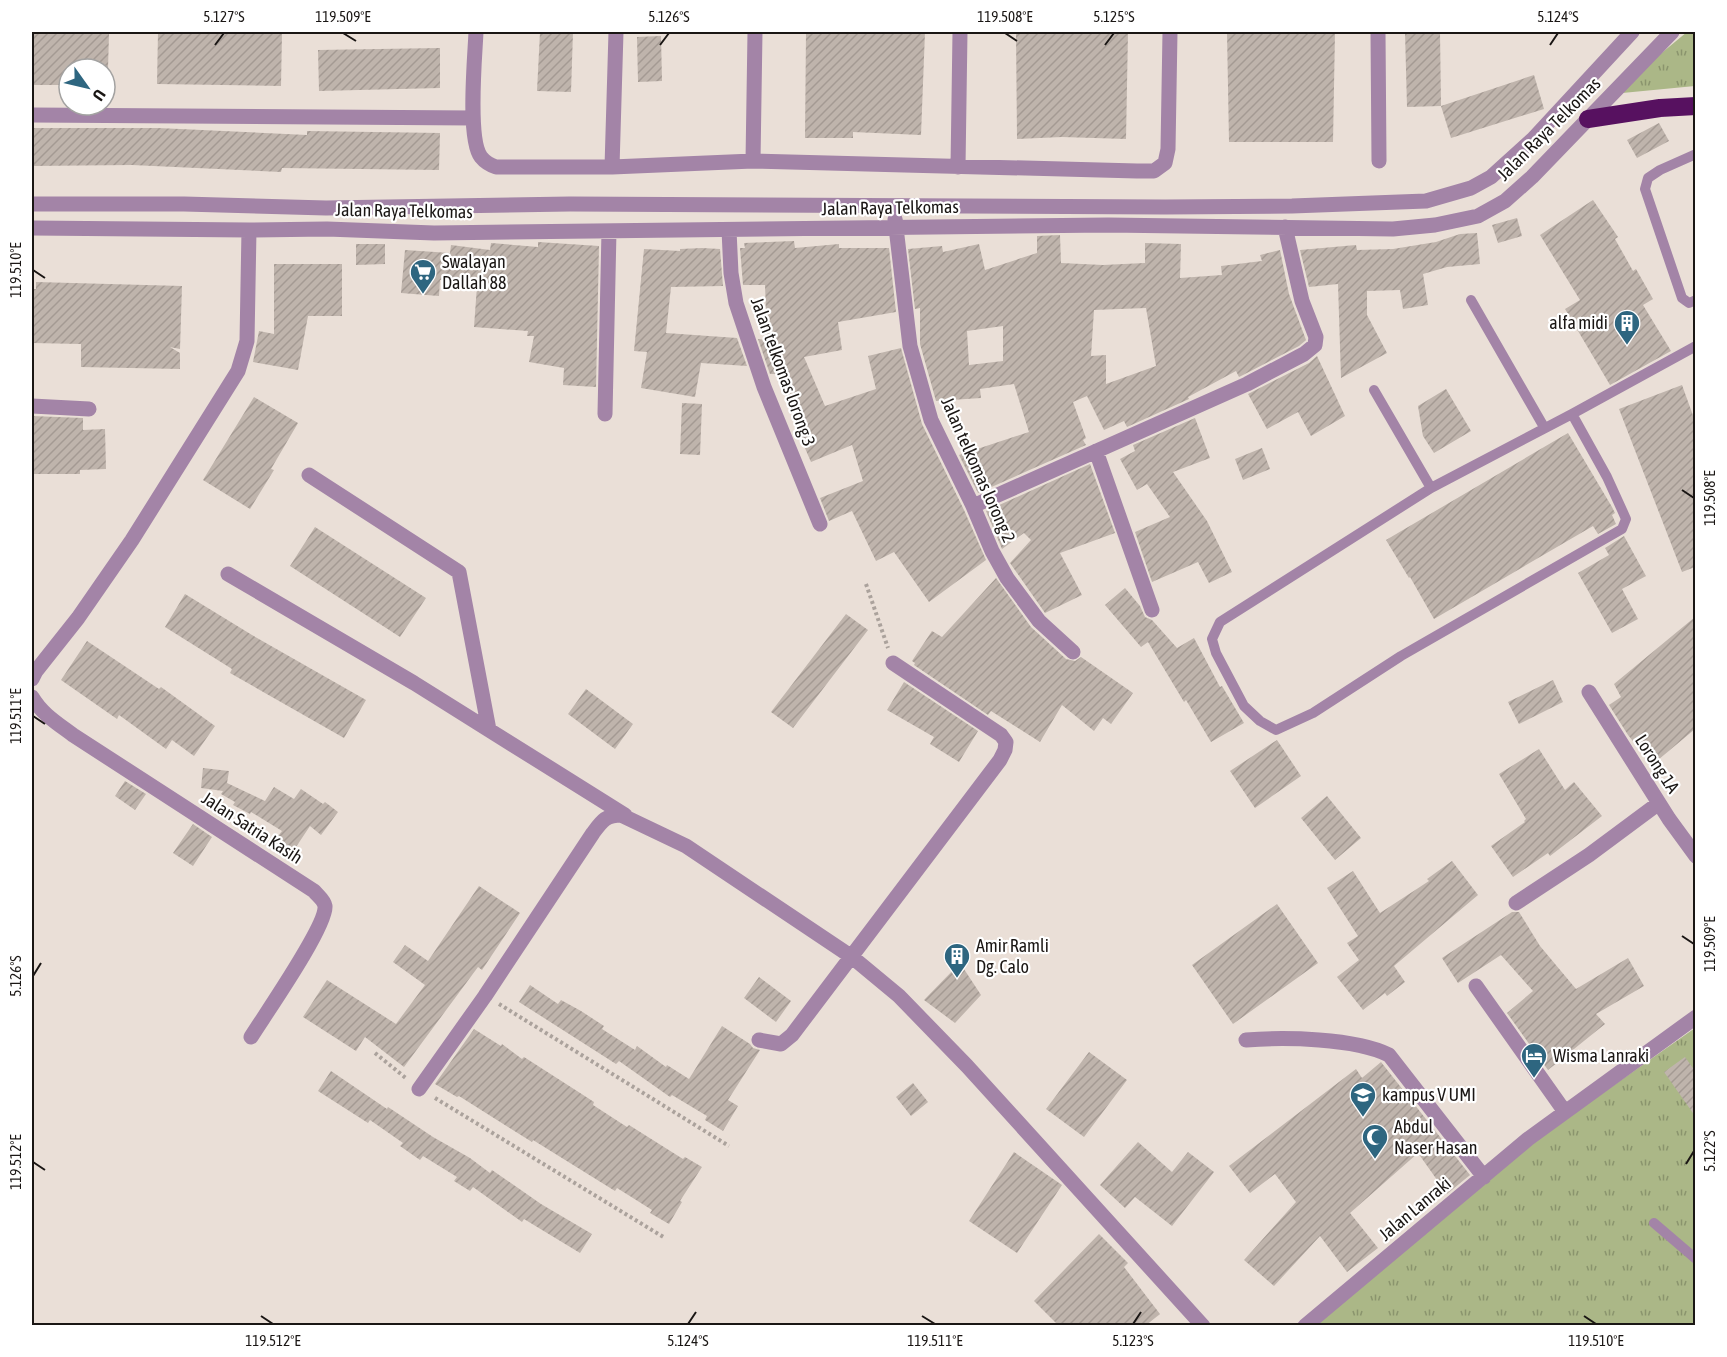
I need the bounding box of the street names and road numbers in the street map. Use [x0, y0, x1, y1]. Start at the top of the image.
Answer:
street label: Jalan Raya Telkomas [1493, 73, 1605, 185]
street label: Jalan Raya Telkomas [821, 196, 959, 219]
street label: Jalan Raya Telkomas [335, 199, 473, 222]
street label: Jalan telkomas lorong 3 [747, 295, 820, 449]
street label: Jalan telkomas lorong 2 [937, 394, 1020, 546]
street label: Lorong 1A [1631, 731, 1684, 797]
street label: Jalan Satria Kasih [198, 787, 307, 868]
street label: Jalan Lanraki [1374, 1172, 1455, 1245]

